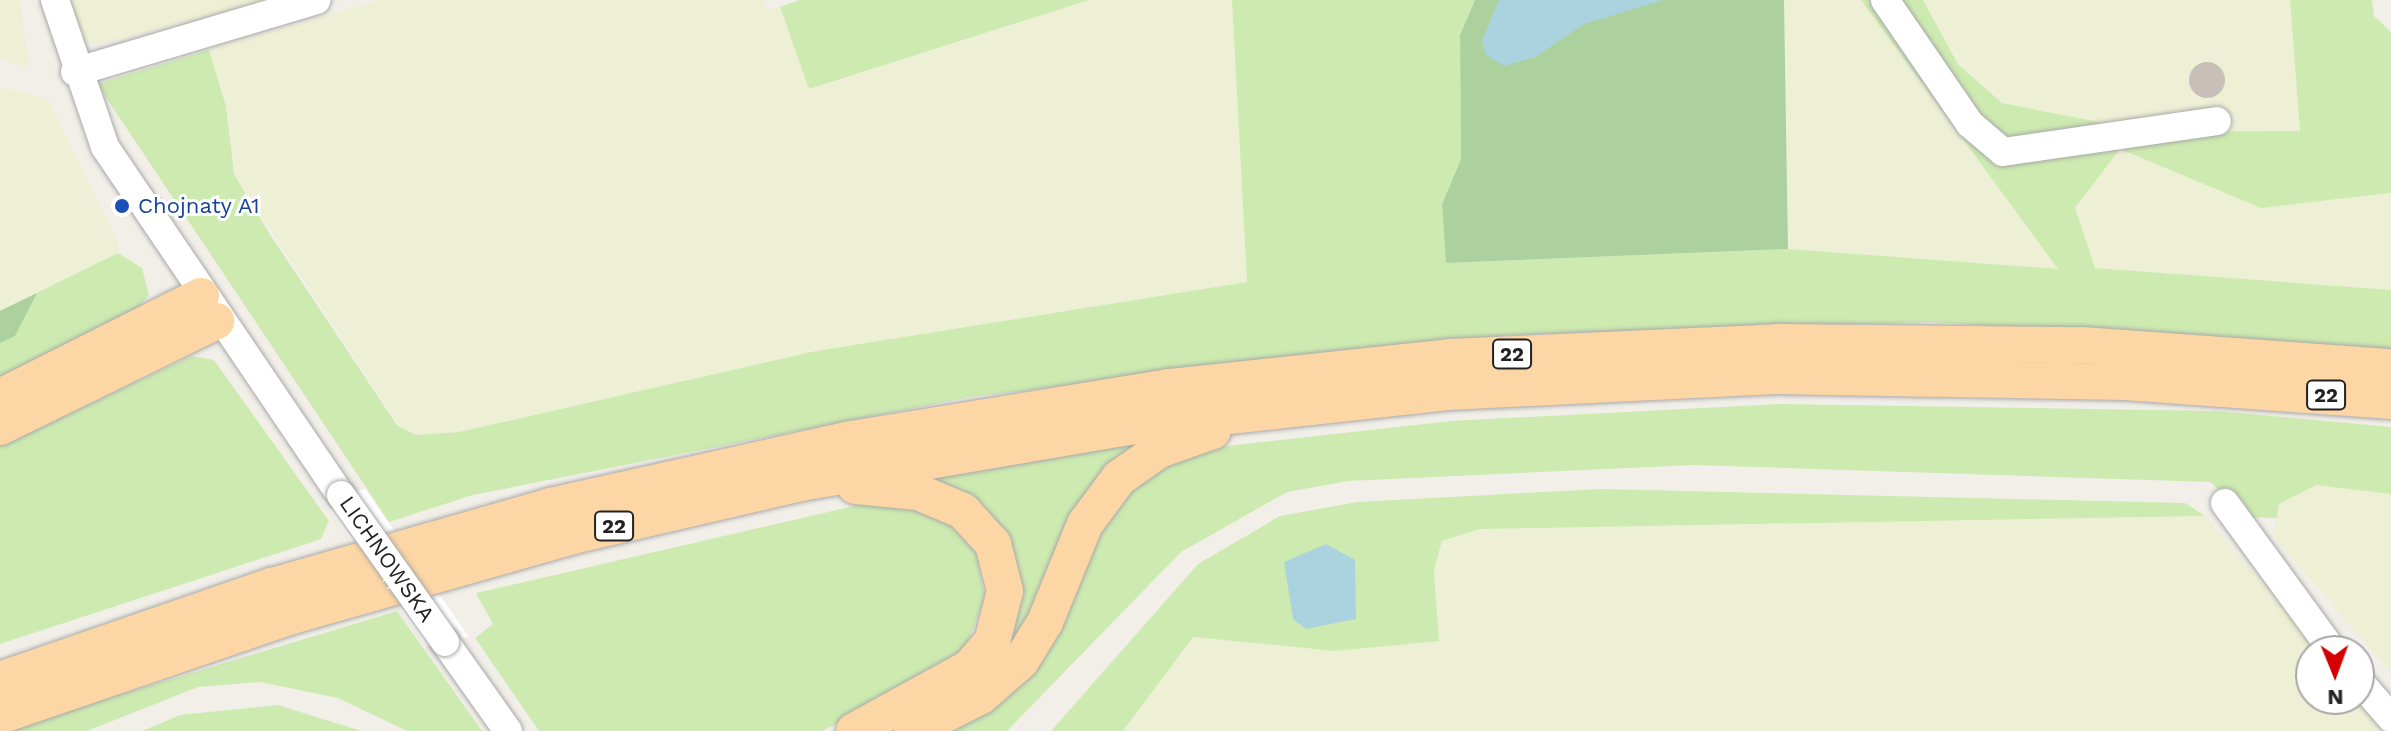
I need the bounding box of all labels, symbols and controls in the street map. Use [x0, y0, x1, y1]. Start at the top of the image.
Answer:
place label: Chojnaty A1 [138, 193, 261, 219]
marker: Chojnaty A1 [113, 197, 131, 215]
road number: 22 [1492, 338, 1532, 370]
road number: 22 [2306, 379, 2346, 411]
street label: LICHNOWSKA [334, 491, 440, 627]
road number: 22 [594, 510, 634, 542]
north arrow [2295, 635, 2375, 715]
text: N [2327, 685, 2344, 710]

